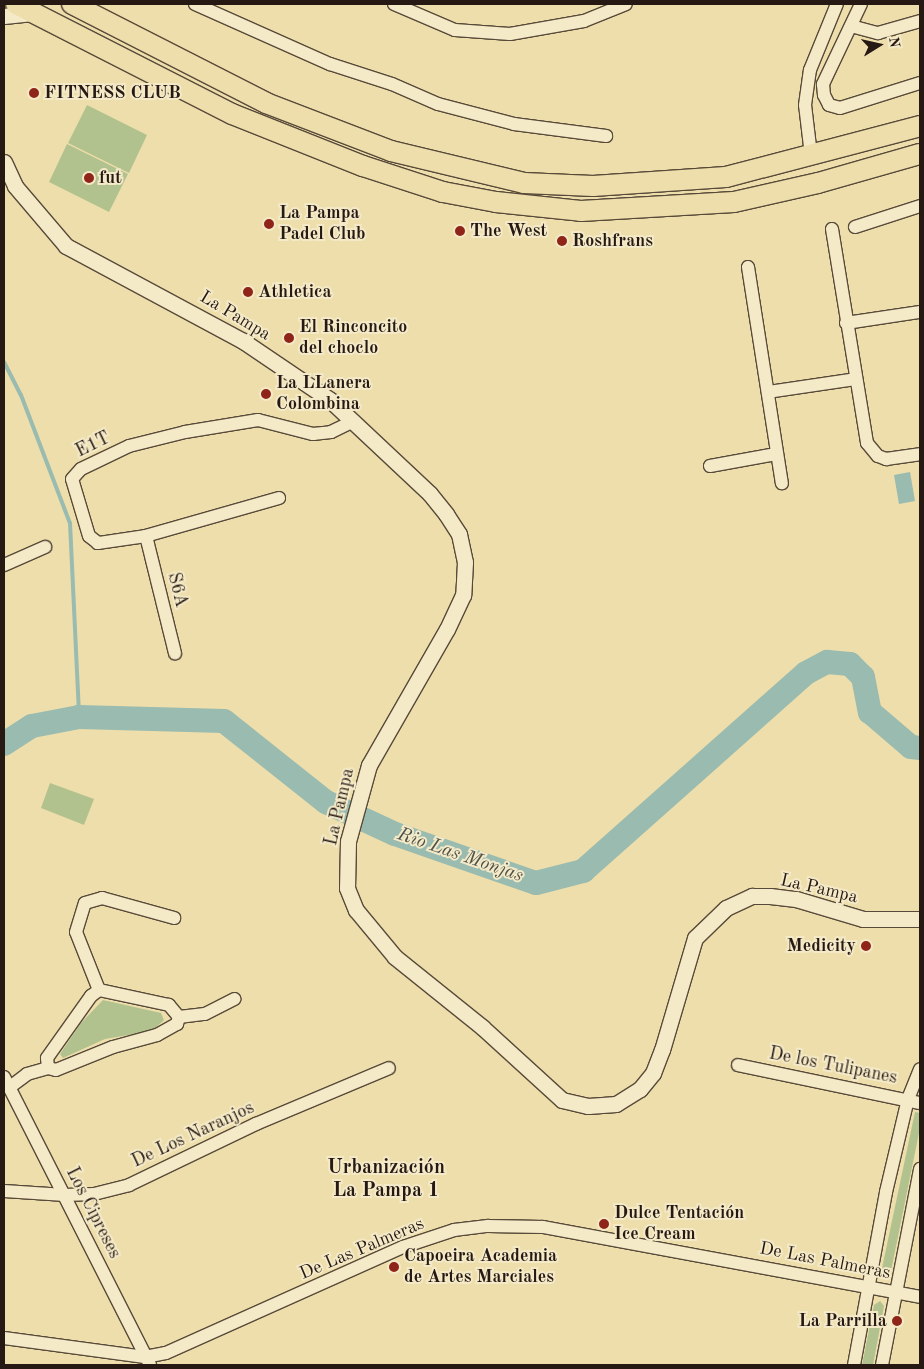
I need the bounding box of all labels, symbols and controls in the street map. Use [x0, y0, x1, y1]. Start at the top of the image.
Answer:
north arrow [854, 20, 904, 70]
text: N [886, 36, 902, 49]
place label: FITNESS CLUB [44, 82, 181, 104]
marker: FITNESS CLUB [28, 87, 40, 99]
place label: fut [99, 167, 122, 189]
marker: fut [83, 172, 95, 184]
place label: La Pampa Padel Club [279, 203, 366, 245]
marker: La Pampa Padel Club [263, 218, 275, 230]
place label: The West [470, 220, 547, 242]
marker: The West [454, 225, 466, 237]
place label: Roshfrans [572, 230, 653, 252]
marker: Roshfrans [556, 235, 568, 247]
place label: Athletica [258, 281, 332, 303]
street label: La Pampa [196, 286, 274, 346]
marker: Athletica [242, 286, 254, 298]
place label: El Rinconcito del choclo [299, 317, 407, 359]
marker: El Rinconcito del choclo [283, 332, 295, 344]
place label: La LLanera Colombina [276, 373, 371, 416]
marker: La LLanera Colombina [260, 388, 272, 400]
street label: E1T [72, 427, 114, 463]
street label: S6A [162, 570, 192, 610]
street label: La Pampa [321, 766, 359, 848]
water label: Rio Las Monjas [394, 824, 526, 888]
street label: La Pampa [778, 870, 860, 908]
place label: Medicity [787, 935, 856, 957]
marker: Medicity [860, 940, 872, 952]
street label: De los Tulipanes [767, 1043, 899, 1089]
street label: De Los Naranjos [128, 1097, 258, 1173]
district label: Urbanización La Pampa 1 [327, 1157, 445, 1204]
street label: Los Cipreses [61, 1164, 125, 1262]
place label: Dulce Tentación Ice Cream [614, 1203, 744, 1246]
street label: De Las Palmeras [297, 1213, 427, 1285]
marker: Dulce Tentación Ice Cream [598, 1218, 610, 1230]
street label: De Las Palmeras [758, 1238, 892, 1284]
place label: Capoeira Academia de Artes Marciales [404, 1246, 557, 1288]
marker: Capoeira Academia de Artes Marciales [388, 1261, 400, 1273]
place label: La Parrilla [799, 1310, 887, 1332]
marker: La Parrilla [891, 1315, 903, 1327]

